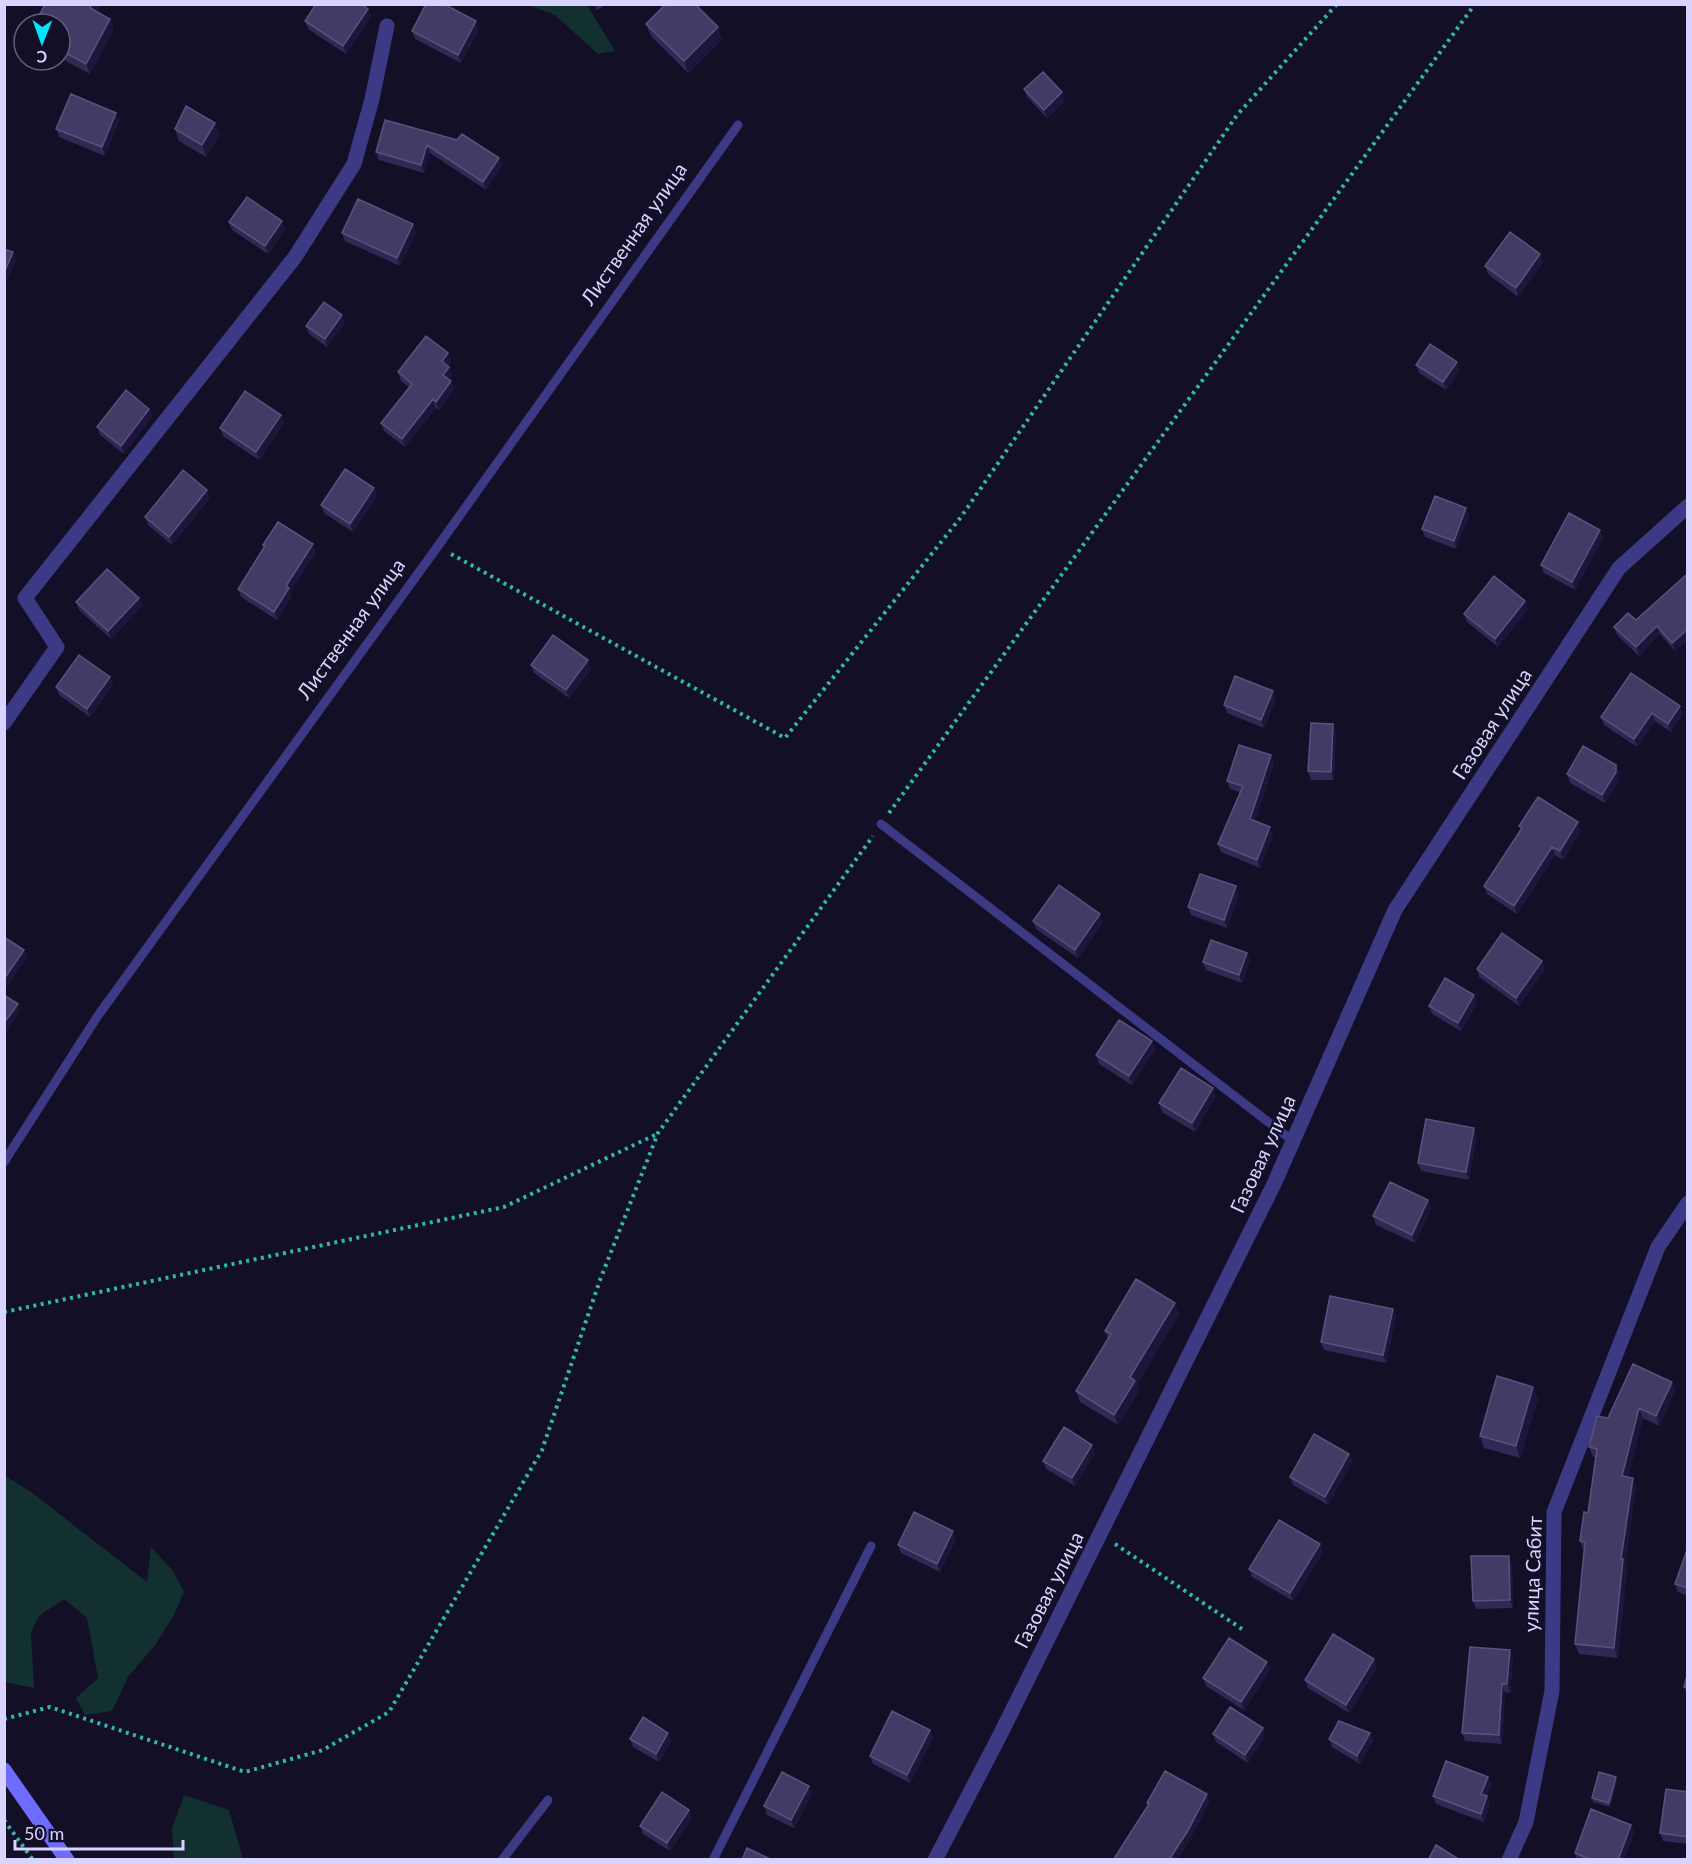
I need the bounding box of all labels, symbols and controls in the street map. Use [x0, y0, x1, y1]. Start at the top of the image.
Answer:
north arrow [12, 12, 72, 72]
text: С [36, 48, 47, 67]
street label: Лиственная улица [575, 158, 691, 310]
street label: Лиственная улица [290, 553, 409, 704]
street label: Газовая улица [1446, 663, 1536, 783]
street label: Газовая улица [1224, 1091, 1300, 1216]
street label: улица Сабит [1518, 1515, 1546, 1633]
street label: Газовая улица [1008, 1527, 1088, 1652]
scale bar [15, 1813, 183, 1851]
text: 50 m [24, 1822, 64, 1844]

